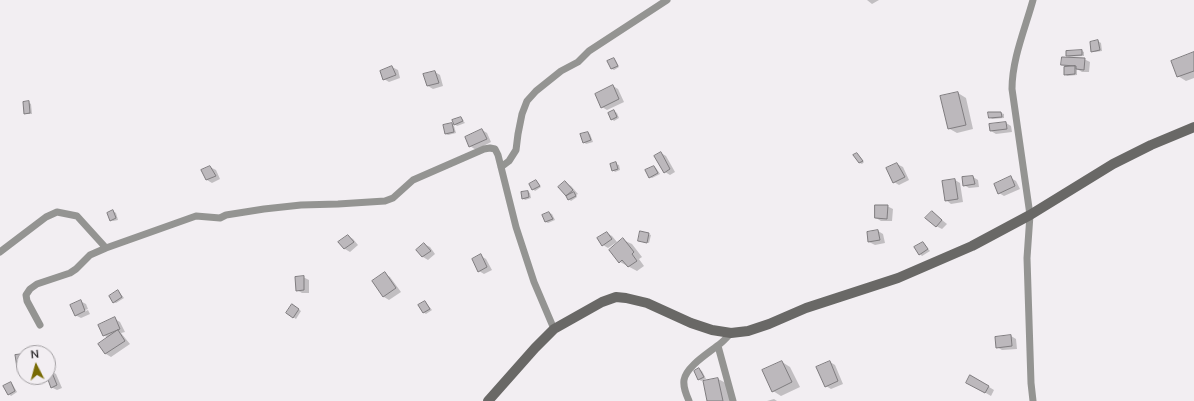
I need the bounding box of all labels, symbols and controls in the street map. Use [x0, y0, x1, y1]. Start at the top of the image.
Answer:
north arrow [16, 345, 56, 385]
text: N [30, 347, 40, 361]

